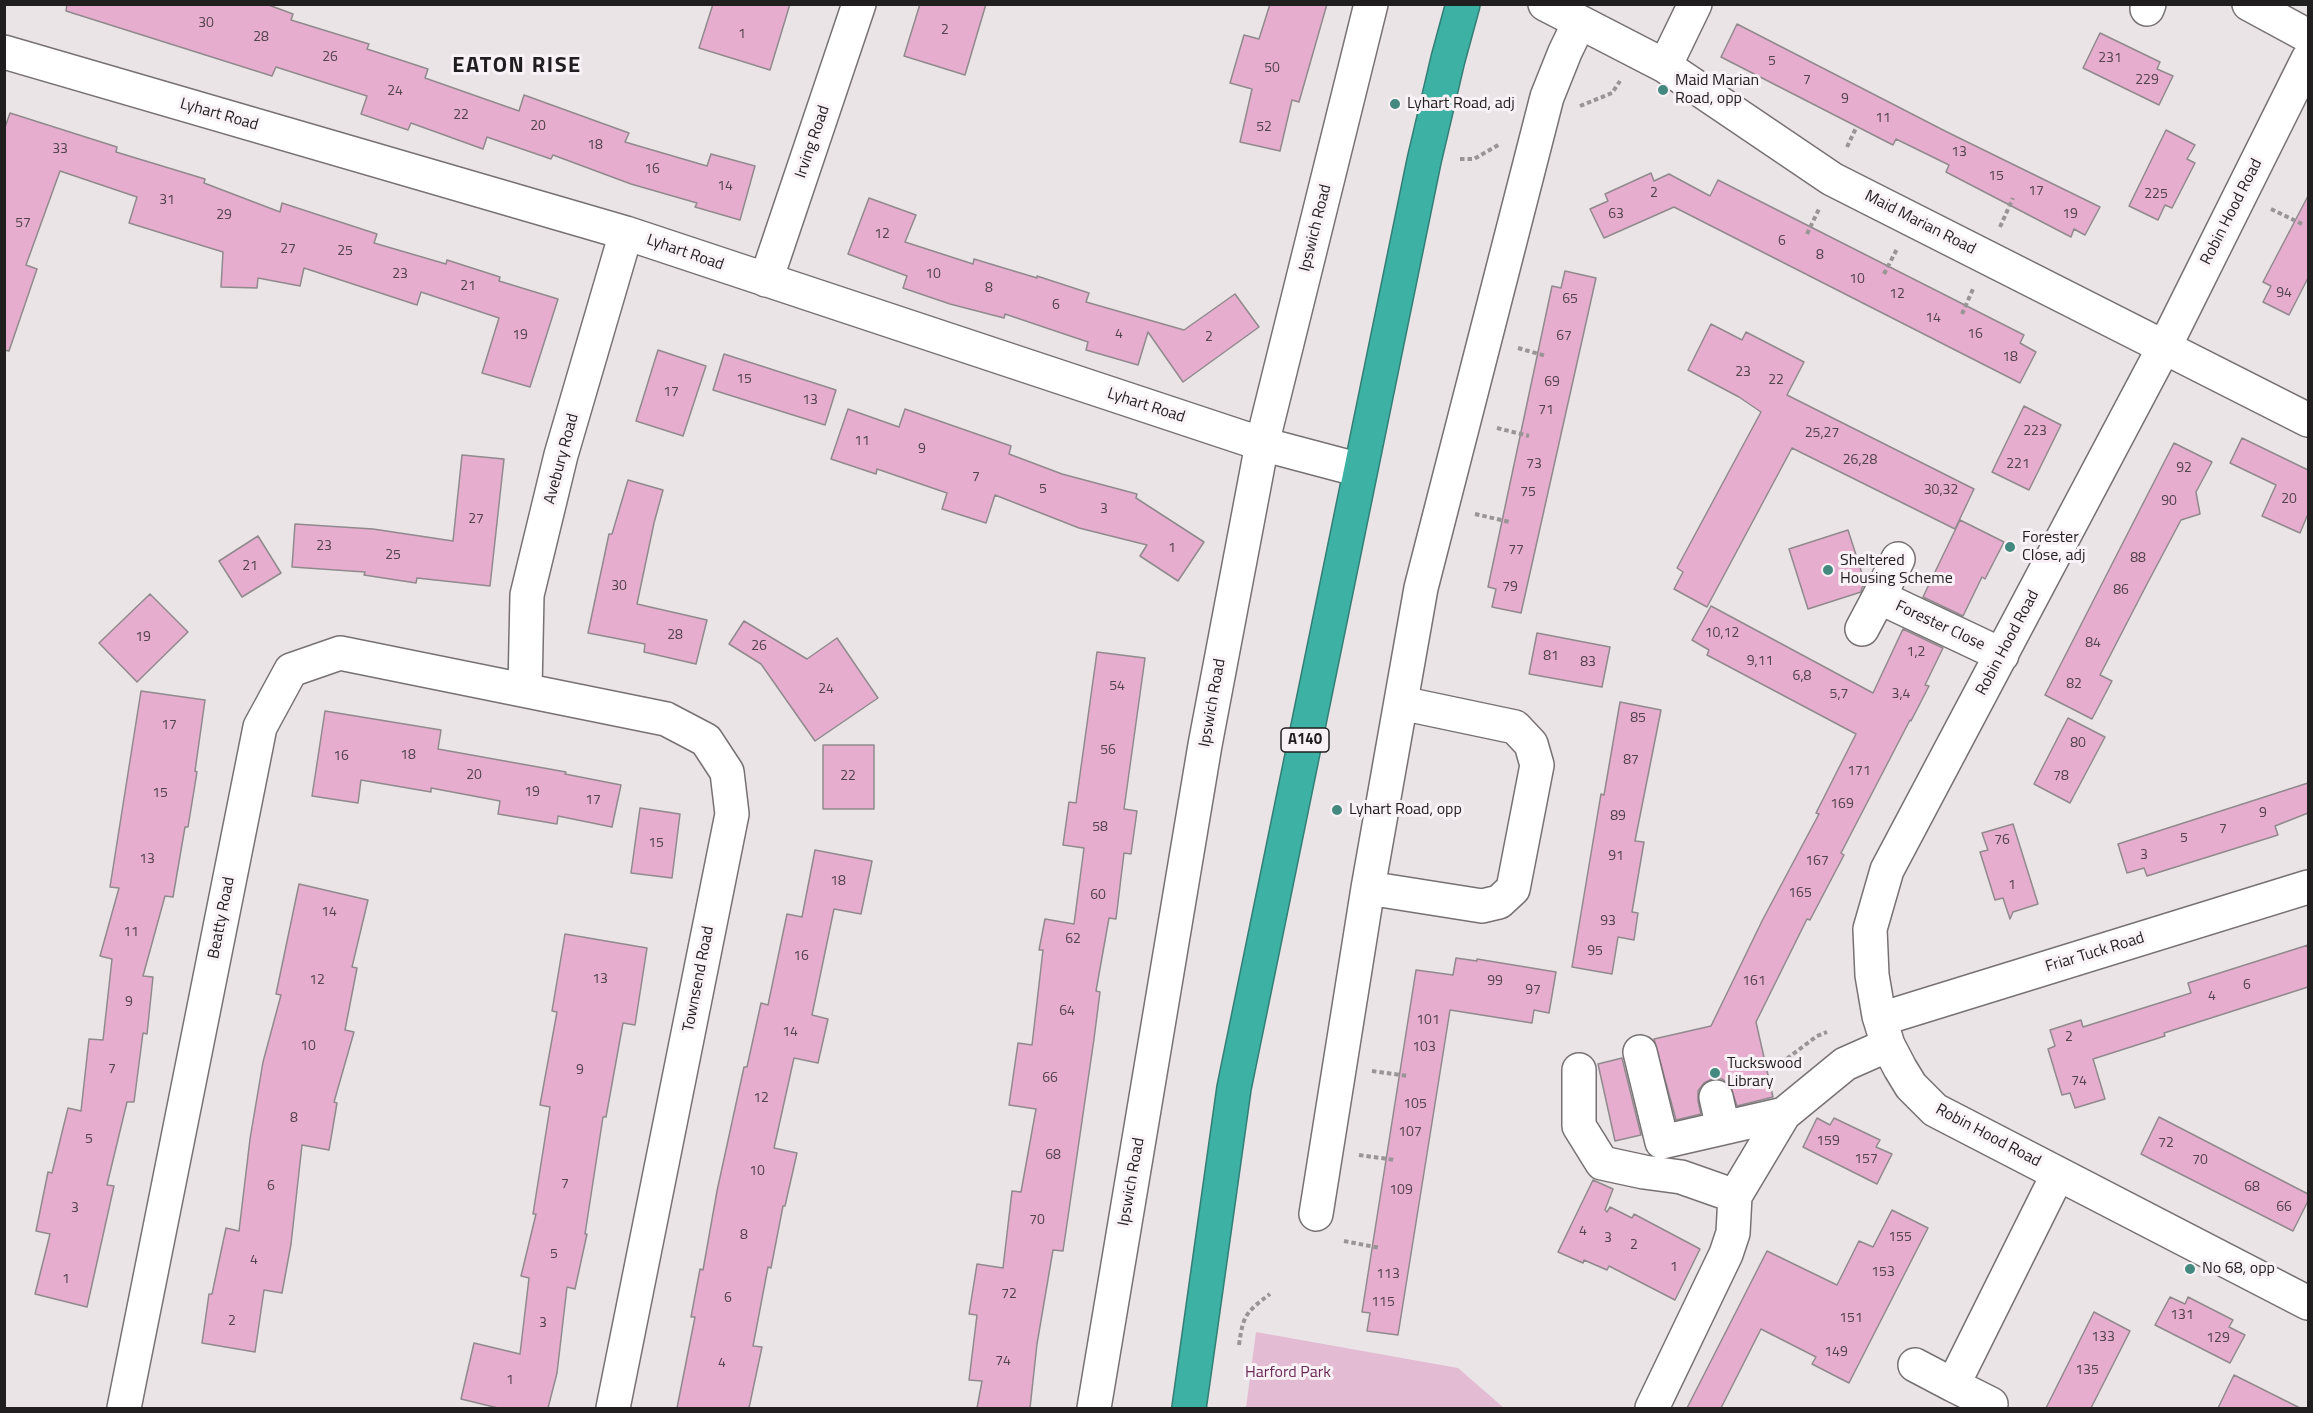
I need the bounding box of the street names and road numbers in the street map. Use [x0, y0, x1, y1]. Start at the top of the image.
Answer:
street label: Lyhart Road [178, 95, 260, 135]
street label: Irving Road [792, 103, 834, 181]
street label: Robin Hood Road [2197, 156, 2267, 268]
street label: Ipswich Road [1296, 182, 1336, 274]
street label: Maid Marian Road [1861, 187, 1979, 259]
street label: Lyhart Road [644, 231, 726, 275]
street label: Lyhart Road [1105, 384, 1187, 428]
street label: Avebury Road [541, 411, 583, 507]
street label: Robin Hood Road [1972, 587, 2044, 699]
street label: Forester Close [1892, 597, 1988, 655]
street label: Ipswich Road [1196, 657, 1230, 749]
road number: A140 [1281, 728, 1329, 752]
street label: Beatty Road [205, 875, 239, 961]
street label: Townsend Road [679, 925, 719, 1033]
street label: Friar Tuck Road [2043, 929, 2147, 977]
street label: Robin Hood Road [1932, 1100, 2044, 1172]
street label: Ipswich Road [1115, 1136, 1149, 1228]

